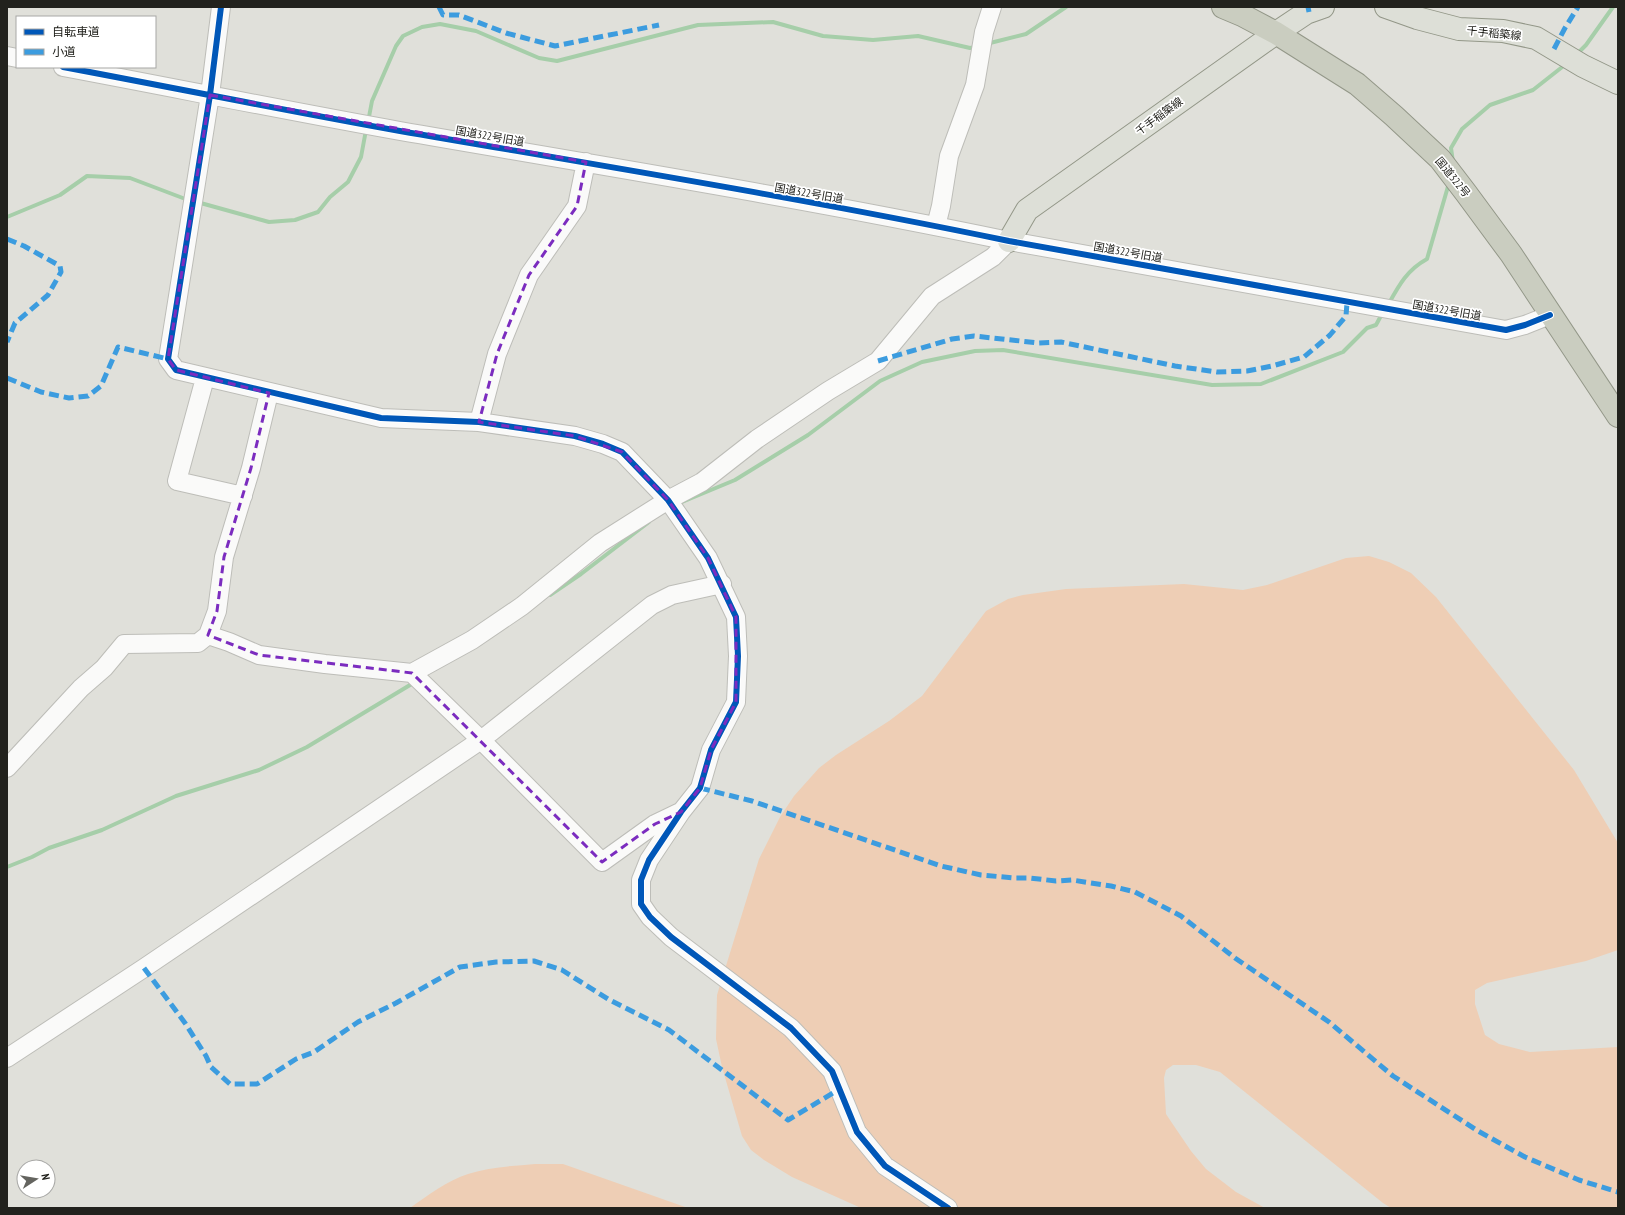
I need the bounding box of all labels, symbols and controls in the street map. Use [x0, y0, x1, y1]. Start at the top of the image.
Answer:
legend [16, 16, 156, 68]
street label: 千手稲築線 [1466, 23, 1522, 43]
text: 自転車道 [52, 24, 100, 39]
text: 小道 [52, 44, 76, 59]
street label: 千手稲築線 [1133, 94, 1185, 138]
street label: 国道322号旧道 [454, 123, 526, 149]
street label: 国道322号 [1433, 154, 1473, 200]
street label: 国道322号旧道 [773, 180, 845, 206]
street label: 国道322号旧道 [1092, 239, 1164, 265]
street label: 国道322号旧道 [1411, 297, 1483, 323]
north arrow [16, 1159, 56, 1199]
text: N [38, 1173, 53, 1181]

